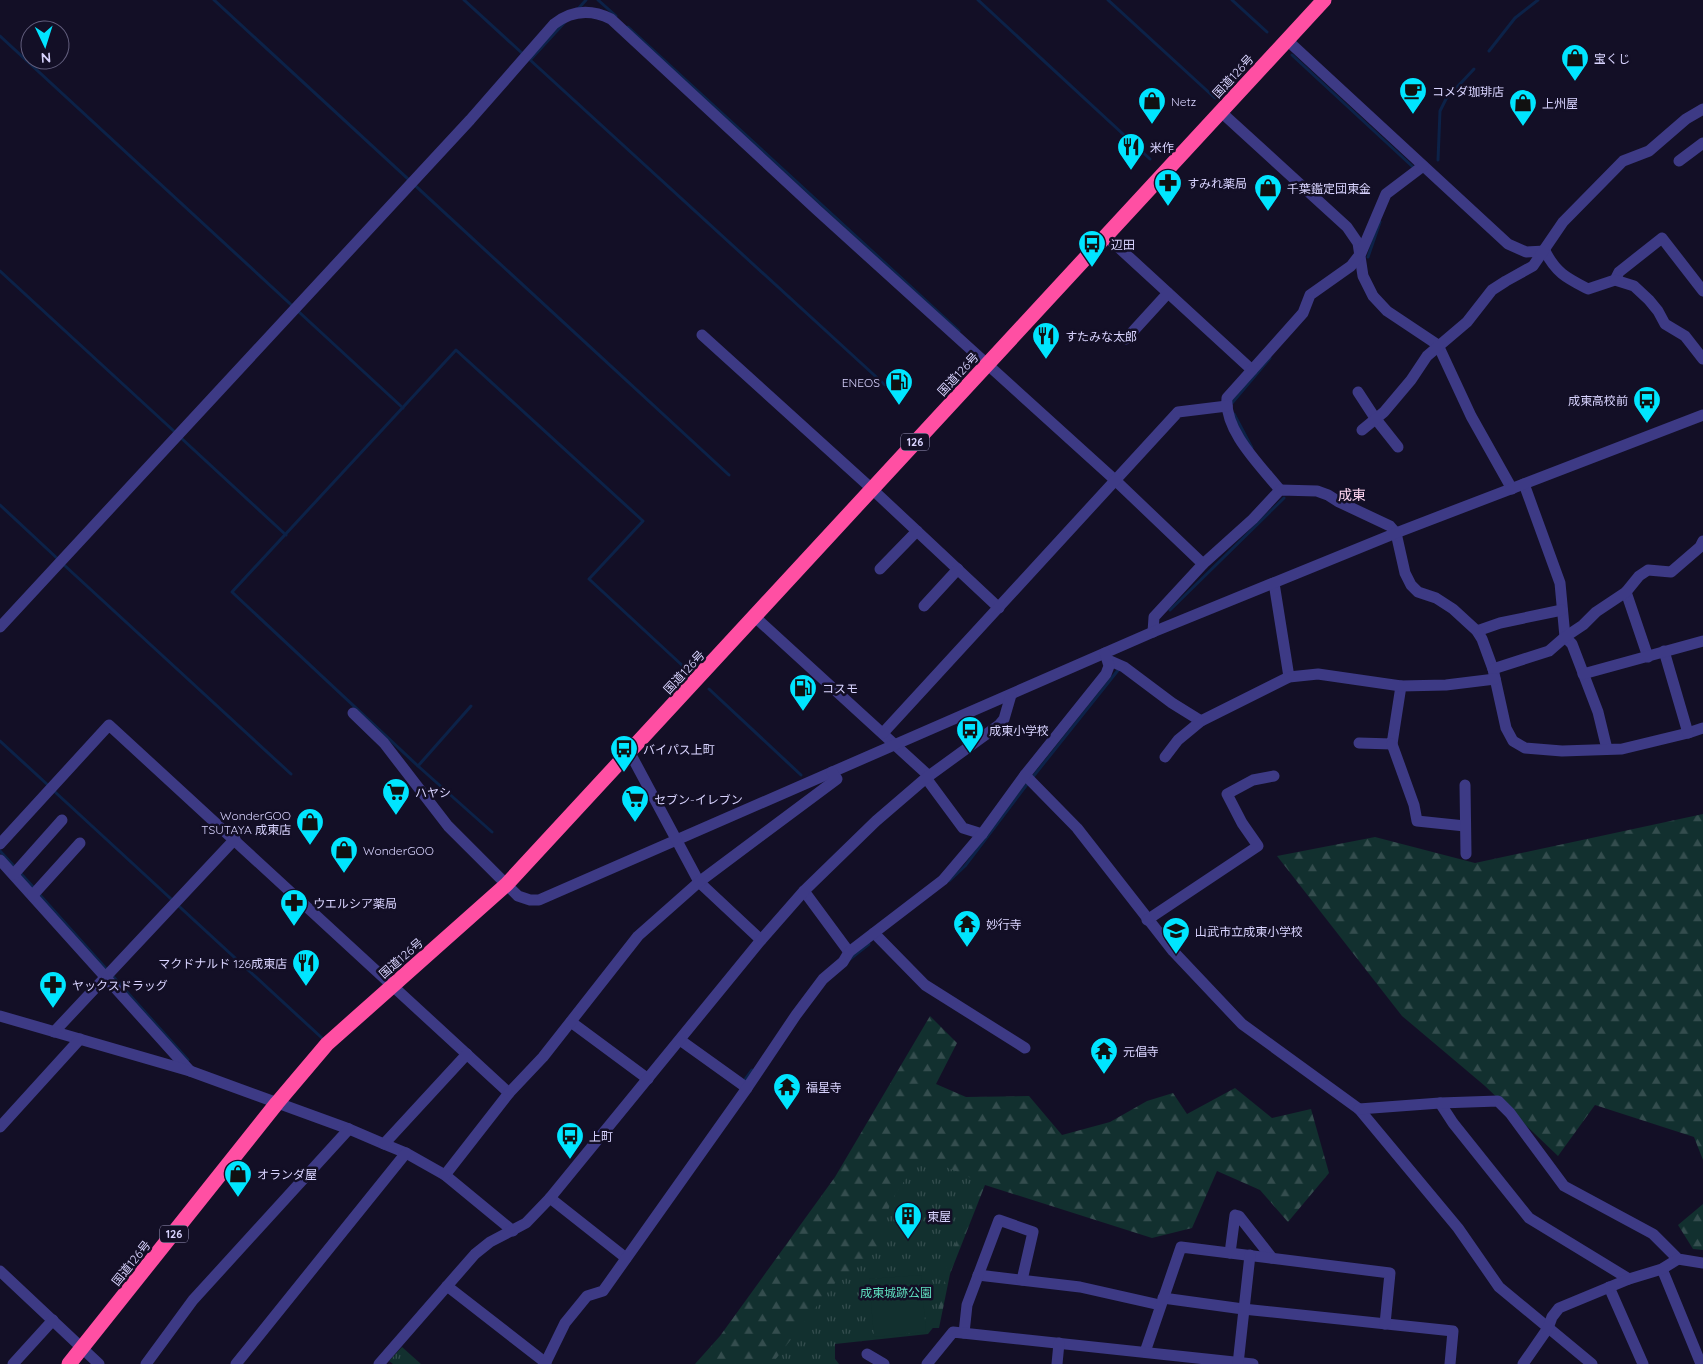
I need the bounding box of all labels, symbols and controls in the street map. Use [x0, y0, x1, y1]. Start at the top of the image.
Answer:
north arrow [20, 20, 70, 70]
shop icon: 宝くじ [1560, 43, 1590, 82]
text: N [40, 49, 52, 67]
street label: 国道126号 [1209, 51, 1257, 101]
place label: 宝くじ [1594, 51, 1630, 66]
cafe icon: コメダ珈琲店 [1398, 76, 1428, 115]
place label: コメダ珈琲店 [1432, 84, 1504, 99]
shop icon: Netz [1137, 86, 1167, 125]
shop icon: 上州屋 [1508, 88, 1538, 127]
place label: Netz [1171, 94, 1197, 109]
place label: 上州屋 [1542, 96, 1578, 111]
restaurant icon: 米作 [1116, 132, 1146, 171]
place label: 米作 [1150, 140, 1174, 155]
pharmacy icon: すみれ薬局 [1153, 168, 1183, 207]
shop icon: 千葉鑑定団東金 [1253, 173, 1283, 212]
place label: すみれ薬局 [1187, 176, 1247, 191]
place label: 千葉鑑定団東金 [1287, 181, 1371, 196]
bus stop icon: 辺田 [1077, 229, 1107, 268]
place label: 辺田 [1111, 237, 1135, 252]
restaurant icon: すたみな太郎 [1031, 321, 1061, 360]
place label: すたみな太郎 [1065, 329, 1137, 344]
street label: 国道126号 [934, 349, 982, 399]
fuel station icon: ENEOS [884, 367, 914, 406]
place label: ENEOS [842, 375, 880, 390]
bus stop icon: 成東高校前 [1632, 385, 1662, 424]
place label: 成東高校前 [1568, 393, 1628, 408]
road number: 126 [901, 434, 929, 451]
district label: 成東 [1338, 486, 1366, 504]
street label: 国道126号 [660, 647, 708, 697]
fuel station icon: コスモ [788, 673, 818, 712]
place label: コスモ [822, 681, 858, 696]
bus stop icon: 成東小学校 [955, 715, 985, 754]
place label: 成東小学校 [989, 723, 1049, 738]
bus stop icon: バイパス上町 [609, 734, 639, 773]
place label: バイパス上町 [643, 742, 715, 757]
supermarket icon: ハヤシ [381, 777, 411, 816]
supermarket icon: セブン-イレブン [620, 784, 650, 823]
place label: ハヤシ [415, 785, 451, 800]
place label: セブン-イレブン [654, 792, 743, 807]
shop icon: WonderGOO TSUTAYA 成東店 [295, 807, 325, 846]
place label: WonderGOO TSUTAYA 成東店 [201, 808, 291, 837]
shop icon: WonderGOO [329, 835, 359, 874]
place label: WonderGOO [363, 843, 434, 858]
pharmacy icon: ウエルシア薬局 [279, 888, 309, 927]
place label: ウエルシア薬局 [313, 896, 397, 911]
temple icon: 妙行寺 [952, 909, 982, 948]
school or university icon: 山武市立成東小学校 [1161, 916, 1191, 955]
place label: 妙行寺 [986, 917, 1022, 932]
place label: 山武市立成東小学校 [1195, 924, 1303, 939]
street label: 国道126号 [376, 935, 426, 981]
restaurant icon: マクドナルド 126成東店 [291, 948, 321, 987]
place label: マクドナルド 126成東店 [158, 956, 287, 971]
pharmacy icon: ヤックスドラッグ [38, 970, 68, 1009]
place label: ヤックスドラッグ [72, 978, 168, 993]
temple icon: 元倡寺 [1089, 1036, 1119, 1075]
place label: 元倡寺 [1123, 1044, 1159, 1059]
temple icon: 福星寺 [772, 1072, 802, 1111]
place label: 福星寺 [806, 1080, 842, 1095]
bus stop icon: 上町 [555, 1121, 585, 1160]
place label: 上町 [589, 1129, 613, 1144]
shop icon: オランダ屋 [223, 1159, 253, 1198]
place label: オランダ屋 [257, 1167, 317, 1182]
building icon: 東屋 [893, 1201, 923, 1240]
place label: 東屋 [927, 1209, 951, 1224]
road number: 126 [160, 1226, 188, 1242]
street label: 国道126号 [108, 1237, 154, 1289]
park label: 成東城跡公園 [860, 1285, 932, 1300]

